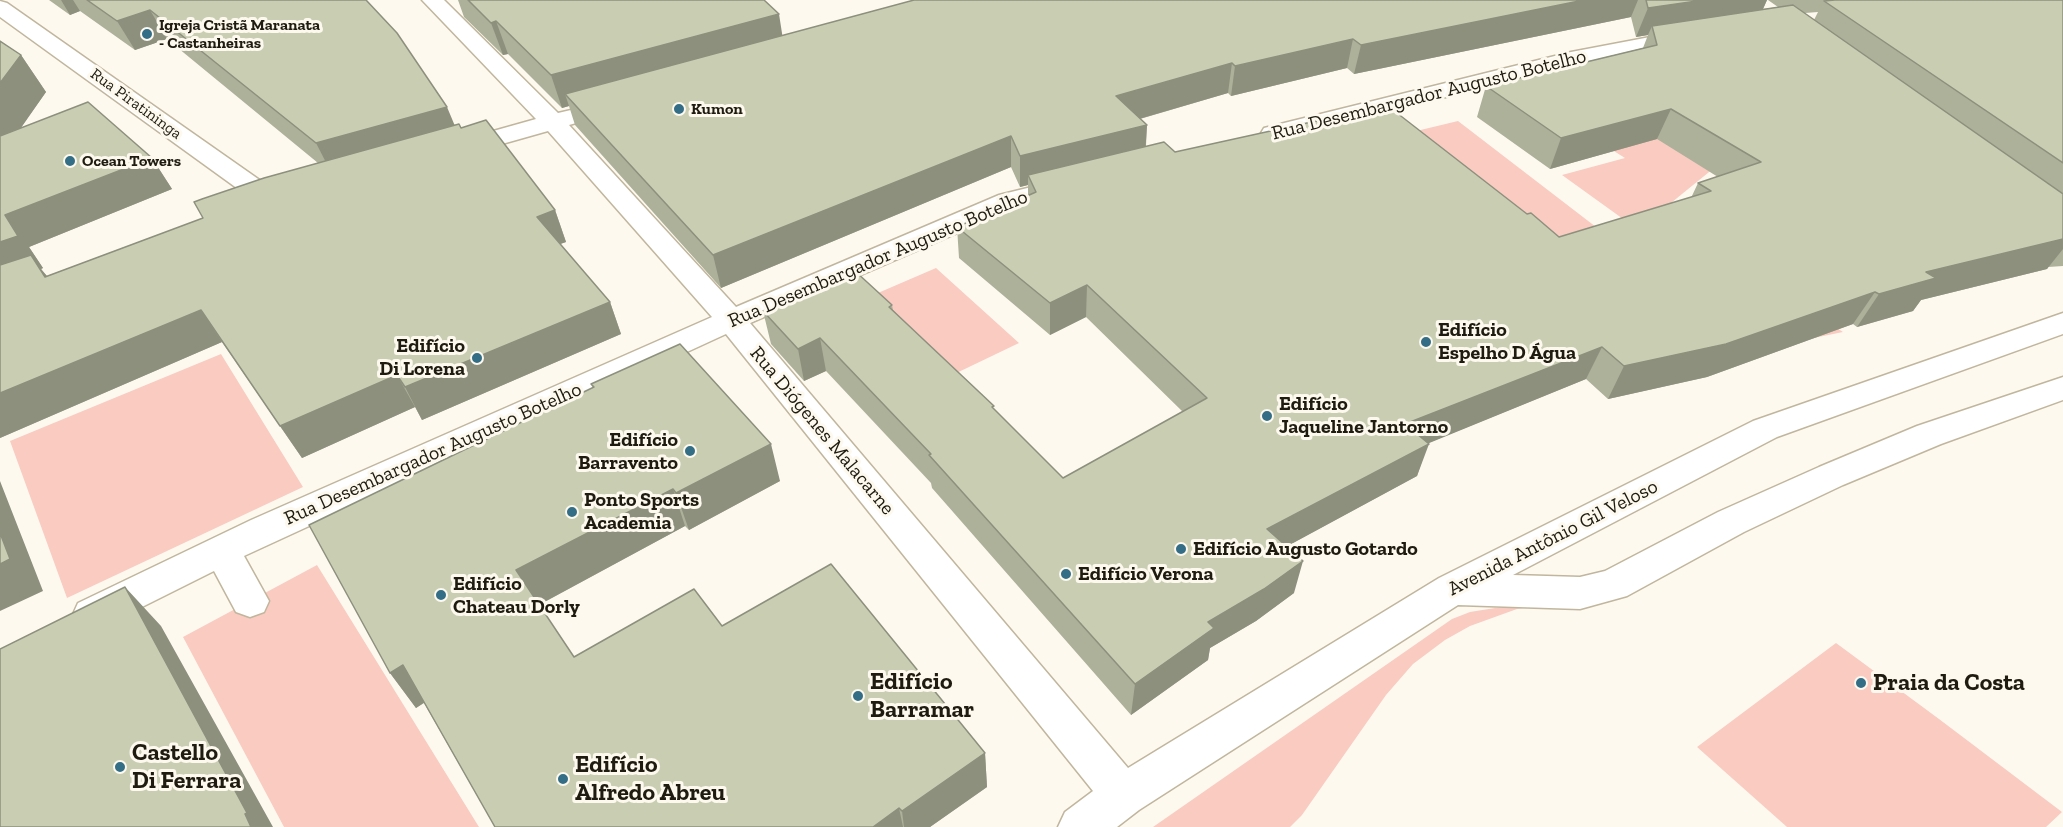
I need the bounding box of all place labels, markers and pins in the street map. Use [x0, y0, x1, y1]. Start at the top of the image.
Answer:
place label: Igreja Cristã Maranata - Castanheiras [159, 15, 320, 53]
marker: Igreja Cristã Maranata - Castanheiras [140, 27, 154, 41]
place label: Kumon [691, 99, 743, 119]
marker: Kumon [672, 102, 686, 116]
place label: Ocean Towers [82, 151, 181, 171]
marker: Ocean Towers [63, 154, 77, 168]
place label: Edifício Espelho D Água [1438, 318, 1576, 365]
place label: Edifício Di Lorena [379, 334, 465, 381]
marker: Edifício Espelho D Água [1419, 335, 1433, 349]
marker: Edifício Di Lorena [470, 351, 484, 365]
place label: Edifício Jaqueline Jantorno [1279, 392, 1448, 439]
marker: Edifício Jaqueline Jantorno [1260, 409, 1274, 423]
place label: Edifício Barravento [578, 428, 678, 475]
marker: Edifício Barravento [683, 444, 697, 458]
place label: Ponto Sports Academia [584, 488, 699, 535]
marker: Ponto Sports Academia [565, 505, 579, 519]
place label: Edifício Augusto Gotardo [1193, 537, 1418, 561]
marker: Edifício Augusto Gotardo [1174, 542, 1188, 556]
place label: Edifício Verona [1078, 562, 1214, 586]
marker: Edifício Verona [1059, 567, 1073, 581]
place label: Edifício Chateau Dorly [453, 572, 580, 619]
marker: Edifício Chateau Dorly [434, 588, 448, 602]
place label: Edifício Barramar [870, 668, 974, 724]
place label: Praia da Costa [1873, 669, 2025, 697]
marker: Praia da Costa [1854, 676, 1868, 690]
marker: Edifício Barramar [851, 689, 865, 703]
place label: Castello Di Ferrara [132, 739, 241, 795]
place label: Edifício Alfredo Abreu [575, 751, 725, 807]
marker: Castello Di Ferrara [113, 760, 127, 774]
marker: Edifício Alfredo Abreu [556, 772, 570, 786]

